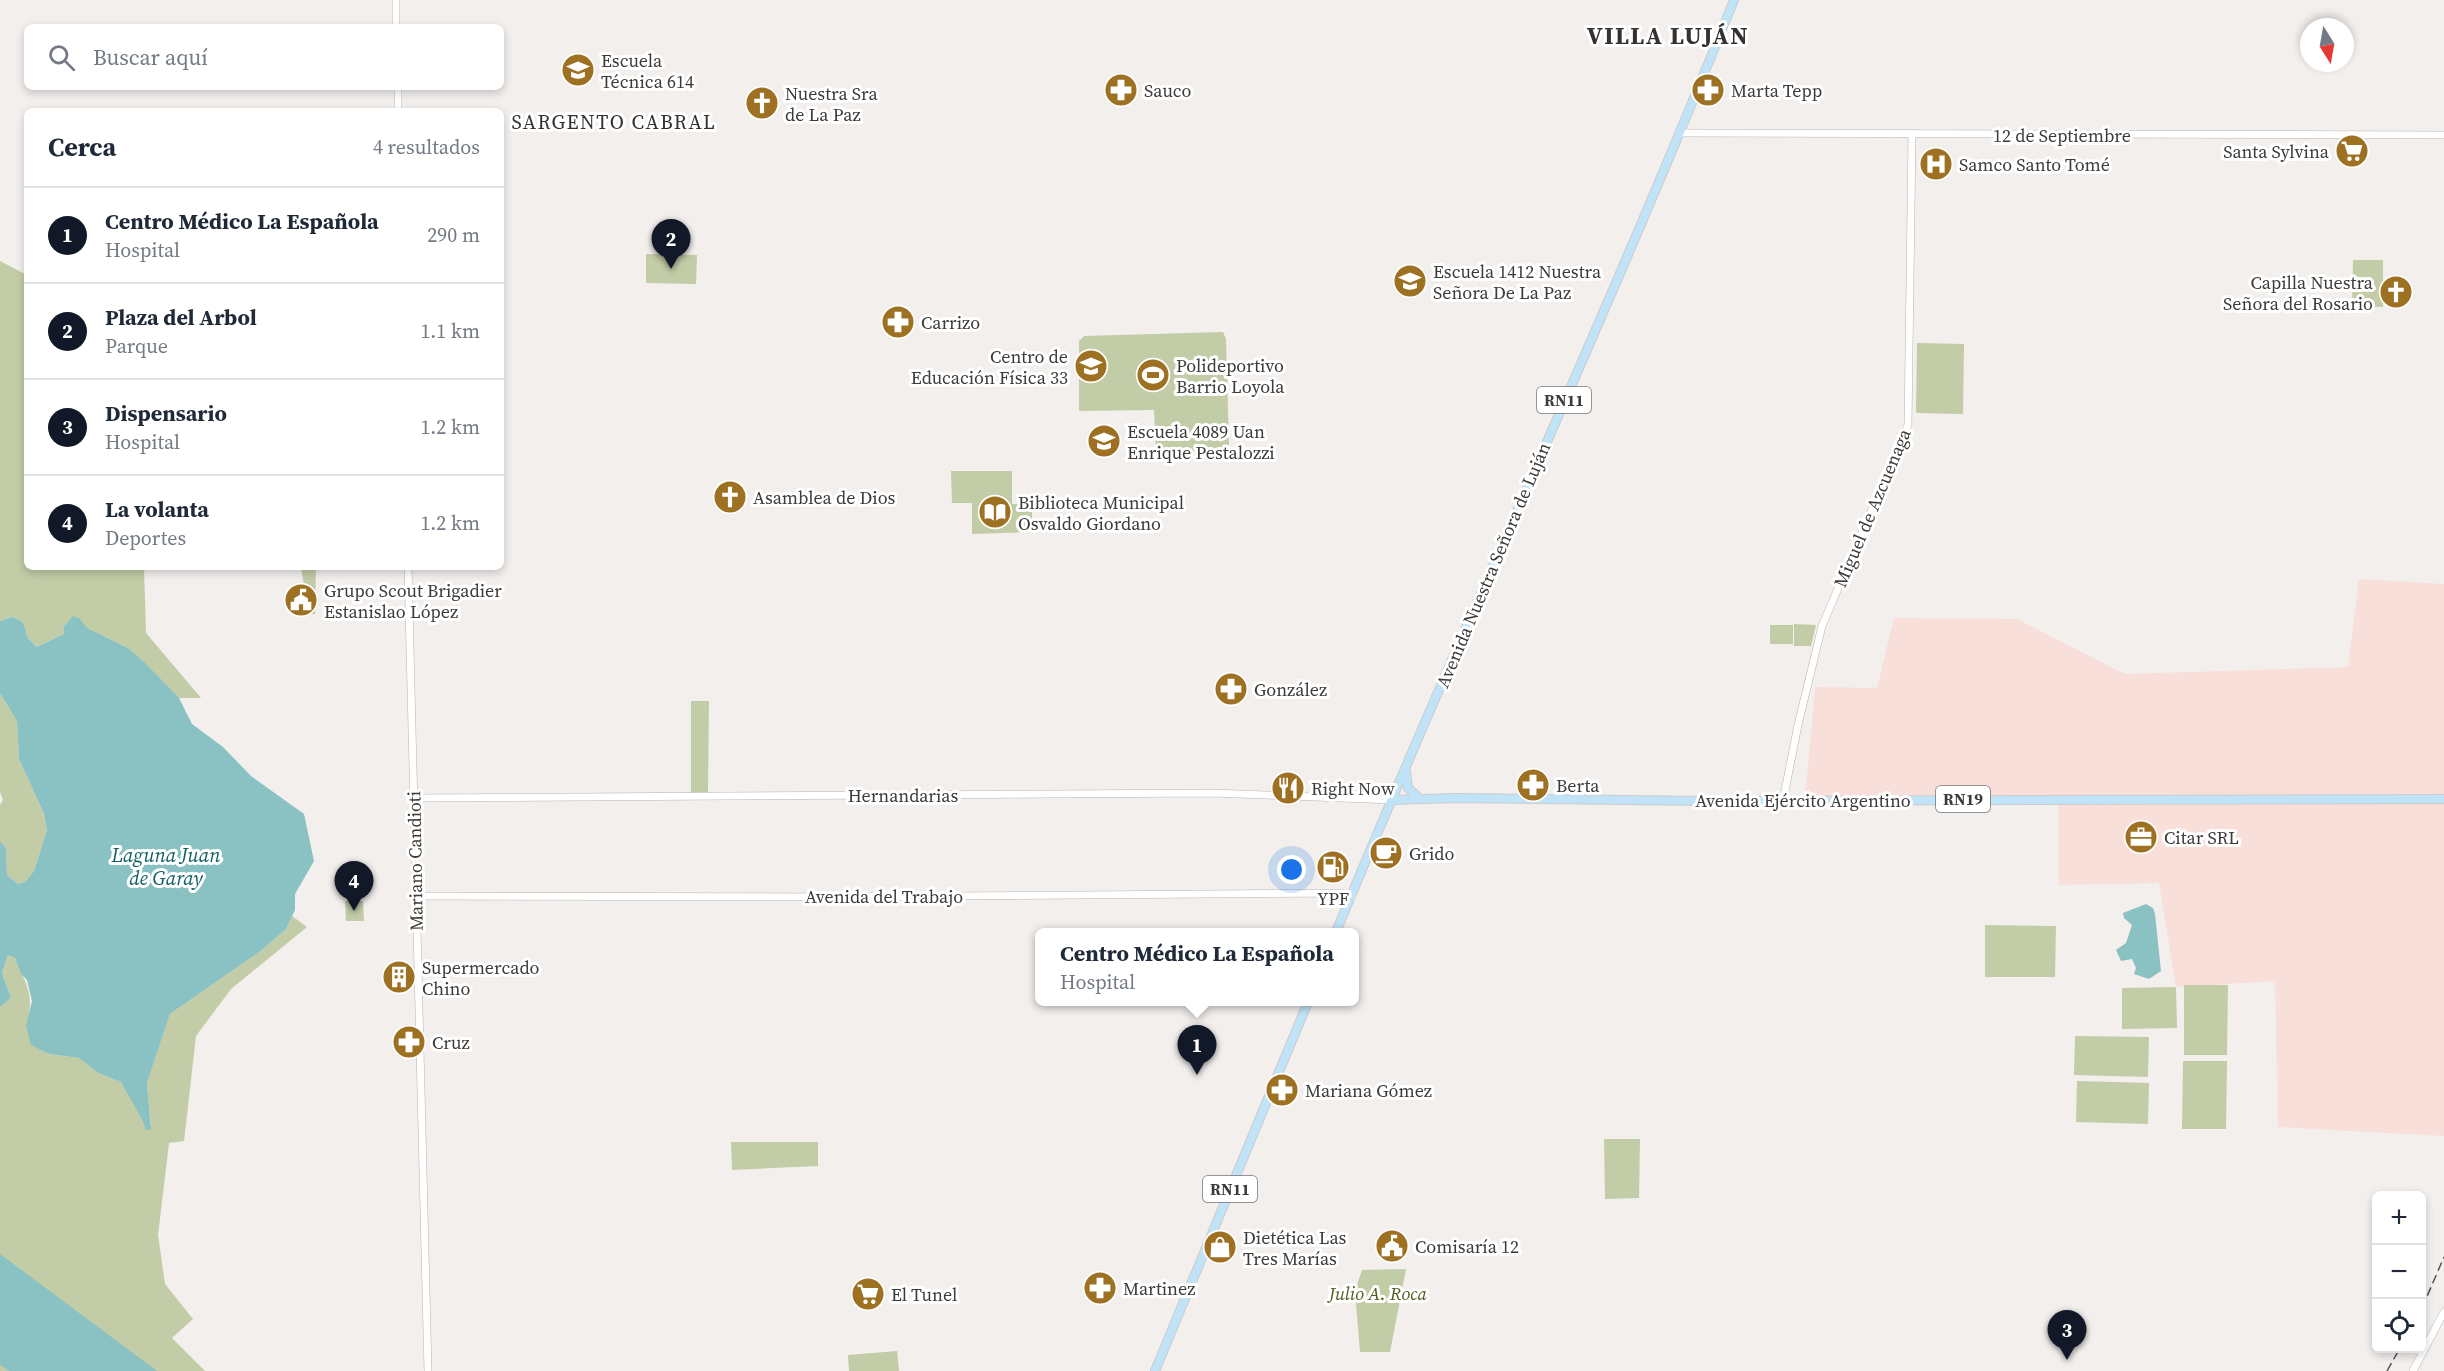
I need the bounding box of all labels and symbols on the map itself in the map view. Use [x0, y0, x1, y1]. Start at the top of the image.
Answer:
north arrow [2300, 18, 2354, 72]
district label: VILLA LUJÁN [1587, 19, 1749, 52]
place label: Escuela Técnica 614 [601, 48, 694, 94]
school or university icon: Escuela Técnica 614 [560, 52, 596, 88]
pharmacy icon: Sauco [1103, 72, 1139, 108]
pharmacy icon: Marta Tepp [1690, 72, 1726, 108]
place label: Sauco [1144, 78, 1191, 103]
place label: Marta Tepp [1731, 78, 1822, 103]
place label: Nuestra Sra de La Paz [785, 81, 878, 127]
church icon: Nuestra Sra de La Paz [744, 85, 780, 121]
district label: SARGENTO CABRAL [512, 108, 716, 136]
street label: 12 de Septiembre [1993, 123, 2131, 148]
supermarket icon: Santa Sylvina [2334, 133, 2370, 169]
place label: Santa Sylvina [2223, 139, 2330, 164]
hospital icon: Samco Santo Tomé [1918, 146, 1954, 182]
place label: Samco Santo Tomé [1959, 152, 2110, 177]
pin: 2 [652, 220, 690, 269]
place label: Escuela 1412 Nuestra Señora De La Paz [1433, 259, 1602, 305]
school or university icon: Escuela 1412 Nuestra Señora De La Paz [1392, 263, 1428, 299]
place label: Capilla Nuestra Señora del Rosario [2223, 270, 2374, 316]
church icon: Capilla Nuestra Señora del Rosario [2378, 274, 2414, 310]
pharmacy icon: Carrizo [880, 304, 916, 340]
place label: Carrizo [921, 310, 980, 335]
place label: Centro de Educación Física 33 [911, 344, 1068, 390]
school or university icon: Centro de Educación Física 33 [1073, 348, 1109, 384]
place label: Polideportivo Barrio Loyola [1176, 353, 1285, 399]
sports icon: Polideportivo Barrio Loyola [1135, 357, 1171, 393]
road number: RN11 [1537, 387, 1591, 413]
place label: Escuela 4089 Uan Enrique Pestalozzi [1127, 419, 1275, 465]
school or university icon: Escuela 4089 Uan Enrique Pestalozzi [1086, 423, 1122, 459]
street label: Miguel de Azcuenaga [1827, 424, 1917, 591]
street label: Avenida Nuestra Señora de Luján [1430, 438, 1556, 692]
church icon: Asamblea de Dios [712, 479, 748, 515]
place label: Asamblea de Dios [753, 485, 896, 510]
place label: Biblioteca Municipal Osvaldo Giordano [1018, 490, 1184, 536]
library icon: Biblioteca Municipal Osvaldo Giordano [977, 494, 1013, 530]
place label: Grupo Scout Brigadier Estanislao López [324, 578, 502, 624]
public building icon: Grupo Scout Brigadier Estanislao López [283, 582, 319, 618]
pharmacy icon: González [1213, 671, 1249, 707]
place label: González [1254, 677, 1327, 702]
pharmacy icon: Berta [1515, 767, 1551, 803]
restaurant icon: Right Now [1270, 770, 1306, 806]
place label: Berta [1556, 773, 1600, 798]
place label: Right Now [1311, 776, 1395, 801]
street label: Hernandarias [848, 783, 958, 808]
road number: RN19 [1936, 786, 1990, 812]
street label: Avenida Ejército Argentino [1695, 788, 1911, 813]
street label: Mariano Candioti [401, 791, 429, 931]
office icon: Citar SRL [2123, 819, 2159, 855]
place label: Citar SRL [2164, 825, 2239, 850]
cafe icon: Grido [1368, 835, 1404, 871]
water label: Laguna Juan de Garay [111, 841, 221, 892]
place label: Grido [1409, 841, 1454, 866]
fuel station icon: YPF [1315, 849, 1351, 885]
your location [1277, 855, 1306, 884]
pin: 4 [334, 862, 374, 911]
street label: Avenida del Trabajo [805, 884, 963, 909]
place label: YPF [1317, 886, 1349, 911]
place label: Supermercado Chino [422, 955, 540, 1001]
building icon: Supermercado Chino [381, 959, 417, 995]
pharmacy icon: Cruz [391, 1024, 427, 1060]
pin: 1 [1178, 1026, 1216, 1075]
place label: Cruz [432, 1030, 470, 1055]
pharmacy icon: Mariana Gómez [1264, 1072, 1300, 1108]
place label: Mariana Gómez [1305, 1078, 1432, 1103]
road number: RN11 [1203, 1176, 1257, 1202]
place label: Dietética Las Tres Marías [1243, 1225, 1347, 1271]
public building icon: Comisaría 12 [1374, 1228, 1410, 1264]
shop icon: Dietética Las Tres Marías [1202, 1229, 1238, 1265]
place label: Comisaría 12 [1415, 1234, 1519, 1259]
pharmacy icon: Martinez [1082, 1270, 1118, 1306]
supermarket icon: El Tunel [850, 1276, 886, 1312]
place label: Martinez [1123, 1276, 1195, 1301]
park label: Julio A. Roca [1326, 1281, 1428, 1306]
place label: El Tunel [891, 1282, 957, 1307]
pin: 3 [2048, 1310, 2086, 1360]

